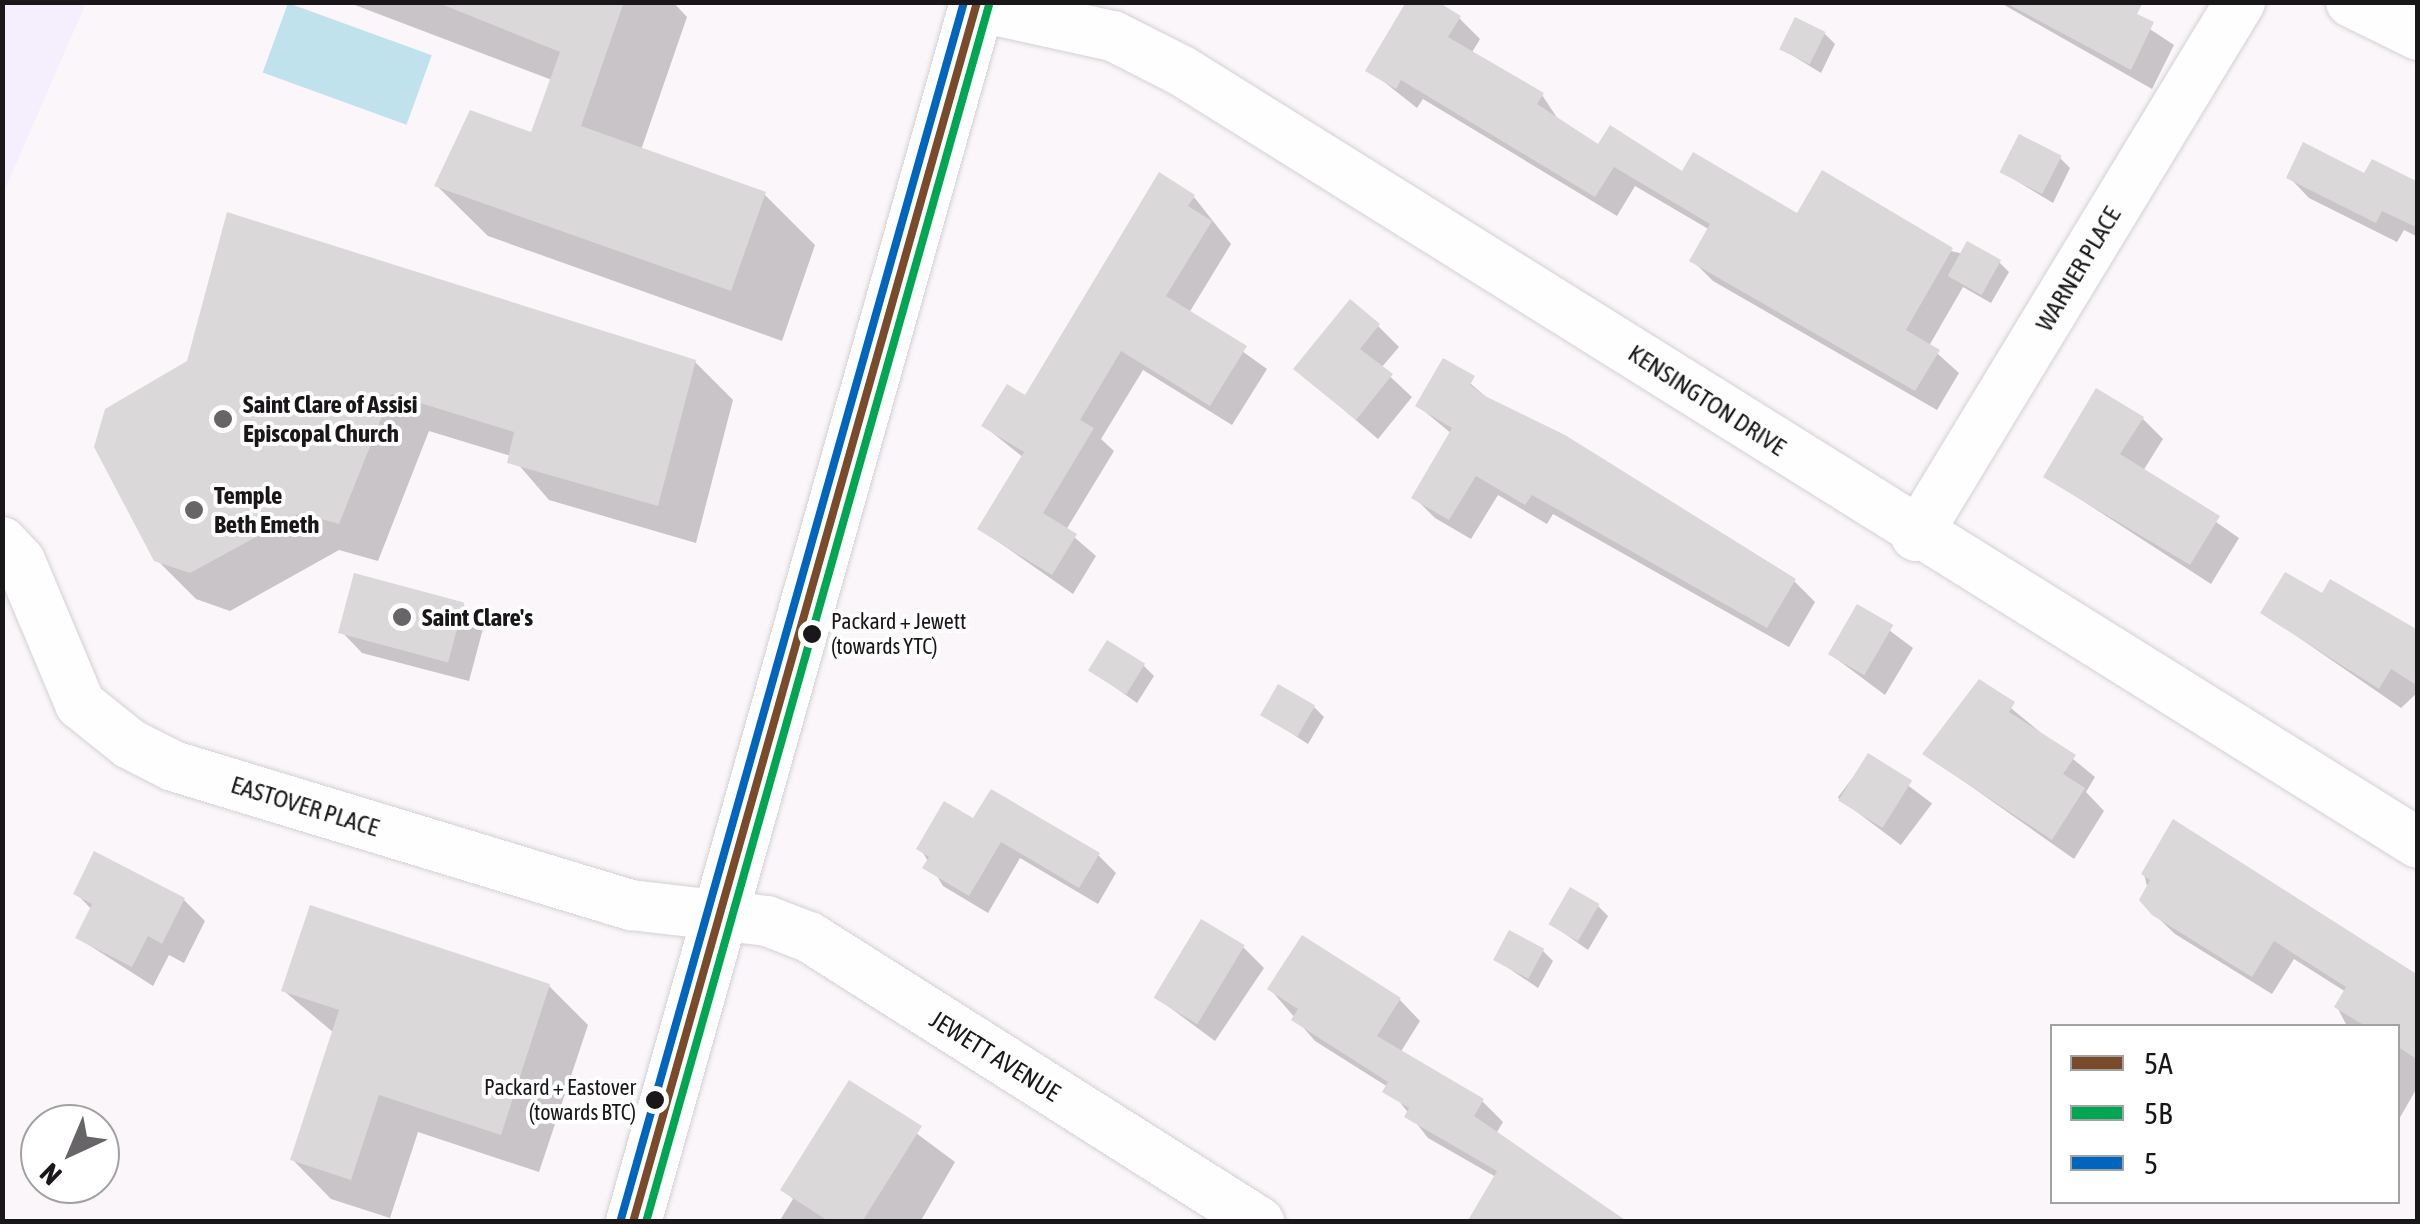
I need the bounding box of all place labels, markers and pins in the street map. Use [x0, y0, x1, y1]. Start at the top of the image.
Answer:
place label: Saint Clare of Assisi Episcopal Church [243, 390, 418, 449]
marker: Saint Clare of Assisi Episcopal Church [212, 408, 234, 430]
place label: Temple Beth Emeth [214, 481, 319, 540]
marker: Temple Beth Emeth [183, 499, 205, 521]
place label: Saint Clare's [422, 602, 533, 632]
marker: Saint Clare's [391, 606, 413, 628]
place label: Packard + Jewett (towards YTC) [831, 608, 966, 660]
marker: Packard + Jewett (towards YTC) [802, 624, 822, 644]
place label: Packard + Eastover (towards BTC) [484, 1074, 636, 1126]
marker: Packard + Eastover (towards BTC) [645, 1090, 665, 1110]

